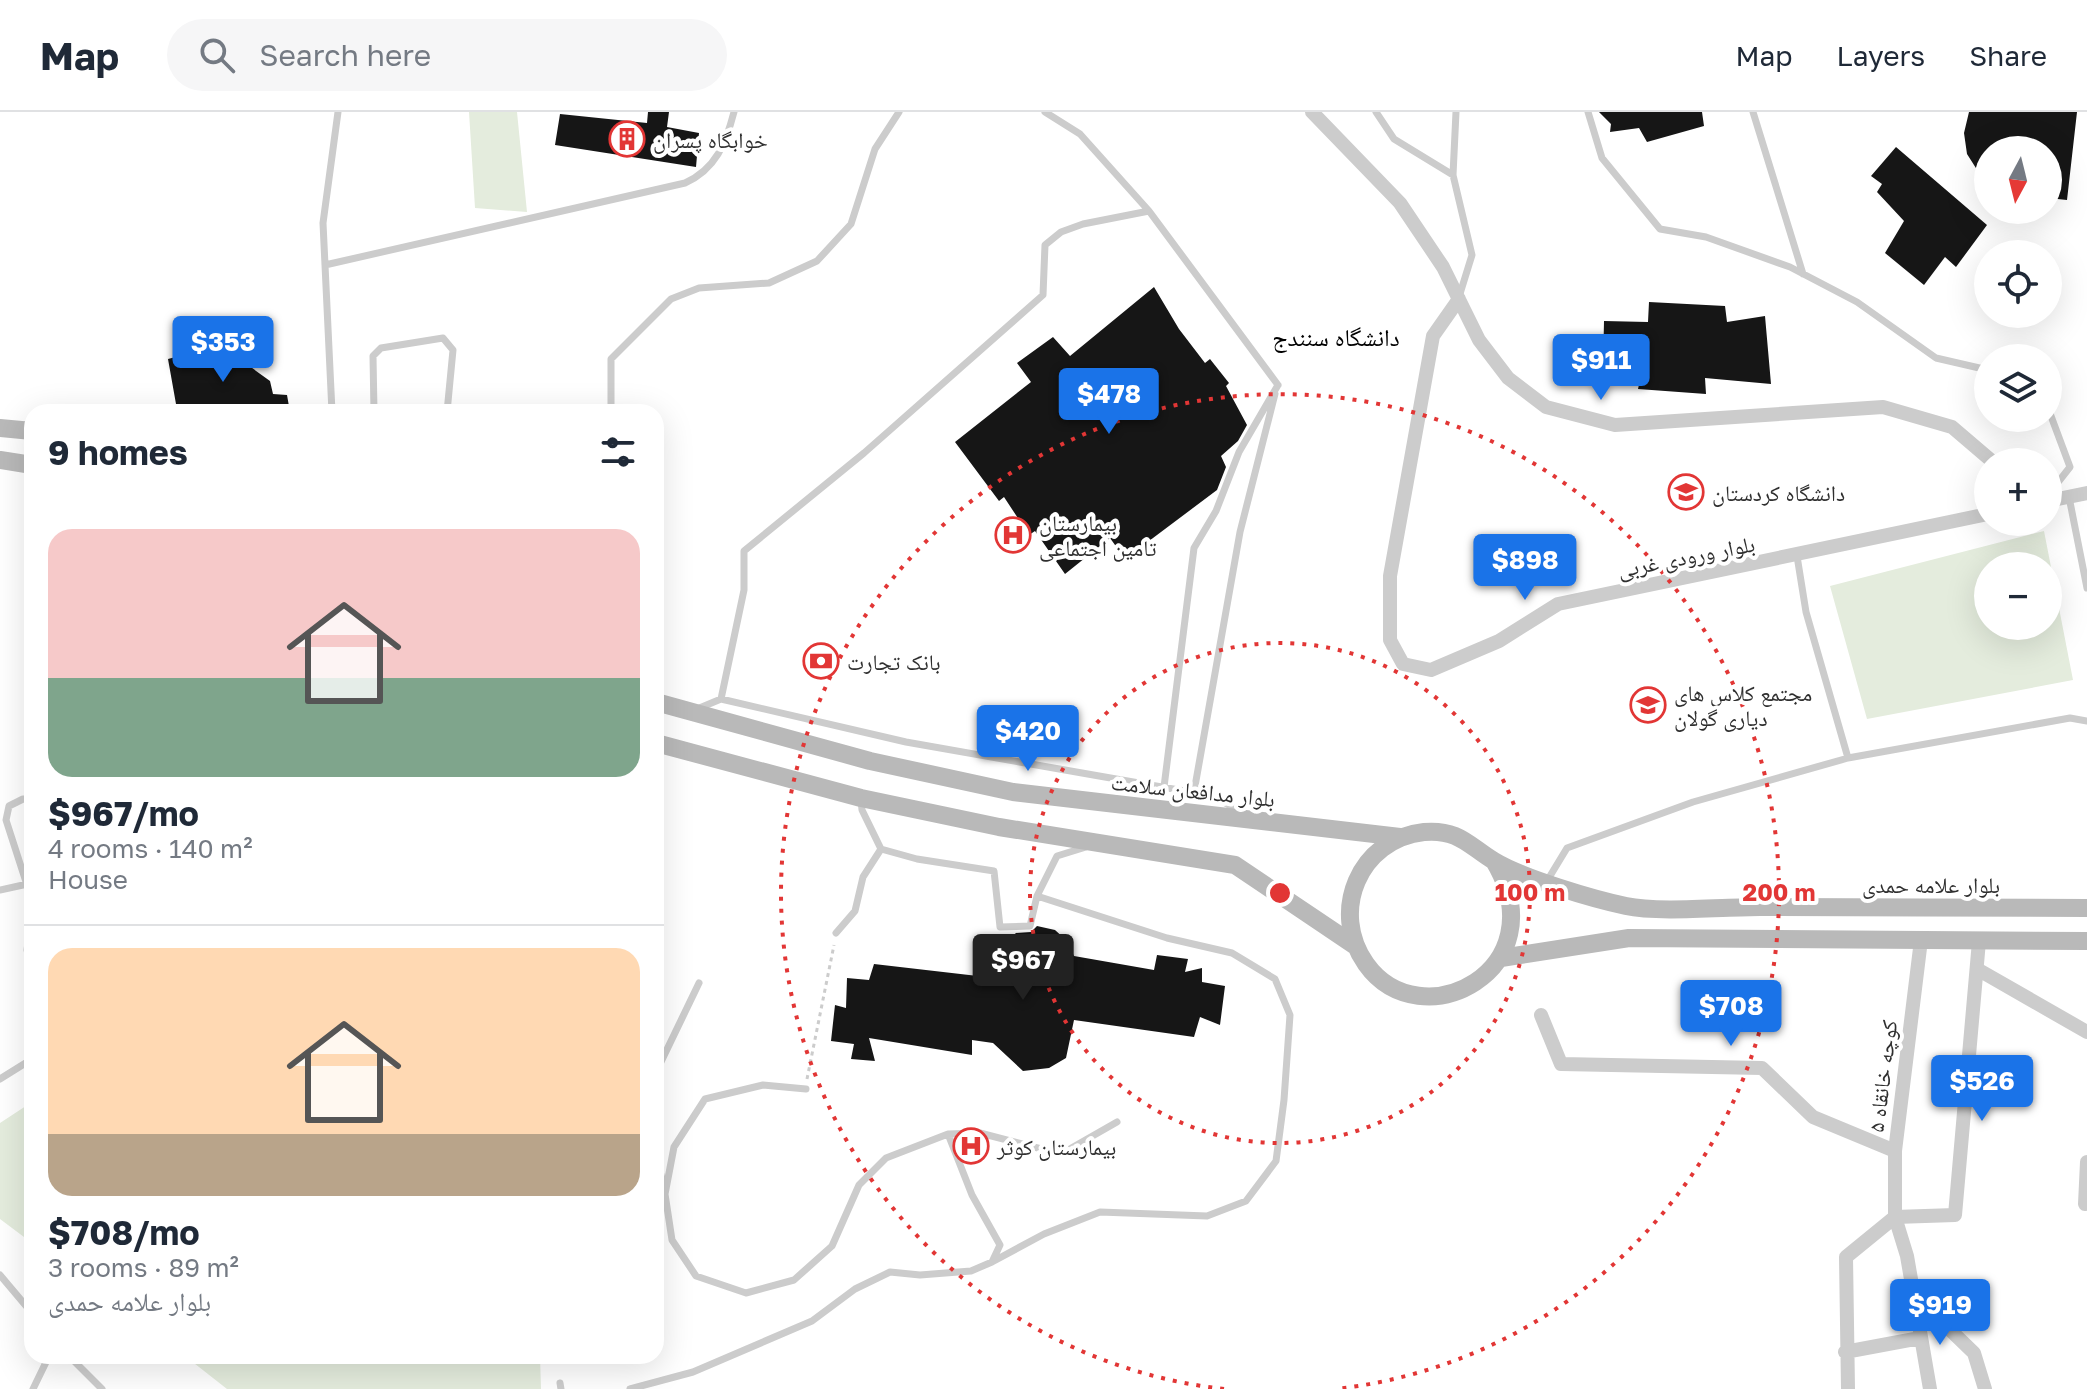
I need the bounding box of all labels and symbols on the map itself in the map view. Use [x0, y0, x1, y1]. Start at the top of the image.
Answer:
building icon: خوابگاه پسران [608, 120, 646, 158]
place label: خوابگاه پسران [653, 126, 768, 154]
north arrow [1974, 136, 2062, 224]
pin: $353 [176, 316, 270, 384]
district label: دانشگاه سنندج [1272, 322, 1400, 353]
pin: $911 [1554, 334, 1648, 402]
pin: $478 [1062, 368, 1156, 436]
school or university icon: دانشگاه کردستان [1667, 473, 1705, 511]
place label: دانشگاه کردستان [1712, 479, 1845, 507]
place label: بیمارستان تامین اجتماعی [1039, 509, 1157, 562]
hospital icon: بیمارستان تامین اجتماعی [994, 516, 1032, 554]
street label: بلوار ورودی غربی [1615, 529, 1757, 584]
pin: $898 [1478, 534, 1572, 602]
bank icon: بانک تجارت [802, 642, 840, 680]
place label: بانک تجارت [847, 648, 940, 675]
place label: مجتمع کلاس های دیاری گولان [1674, 679, 1812, 732]
school or university icon: مجتمع کلاس های دیاری گولان [1629, 686, 1667, 724]
pin: $420 [981, 705, 1075, 773]
street label: بلوار مدافعان سلامت [1109, 768, 1276, 813]
street label: بلوار علامه حمدی [1862, 871, 2000, 899]
text: 100 m [1495, 877, 1565, 906]
text: 200 m [1743, 877, 1815, 906]
centre of rings [1266, 879, 1294, 907]
pin: $967 [976, 934, 1070, 1002]
pin: $708 [1684, 980, 1778, 1048]
street label: کوچه خانقاه ۵ [1862, 1018, 1903, 1134]
pin: $526 [1935, 1055, 2029, 1123]
hospital icon: بیمارستان کوثر [952, 1127, 990, 1165]
place label: بیمارستان کوثر [996, 1133, 1116, 1161]
pin: $919 [1893, 1279, 1987, 1347]

